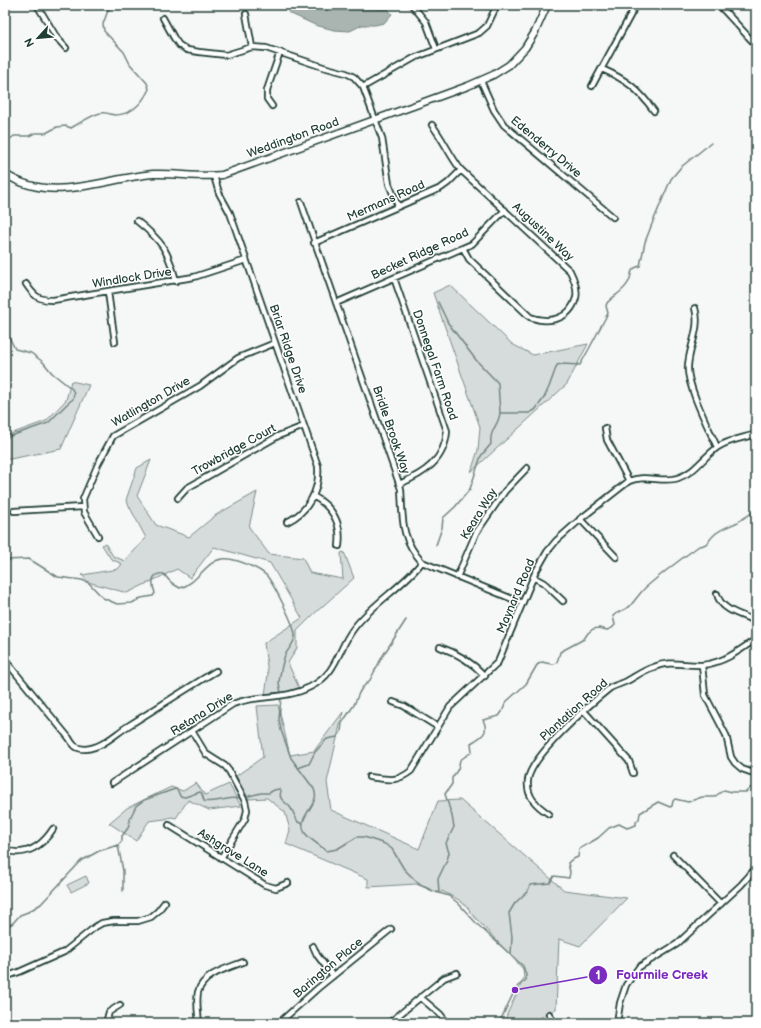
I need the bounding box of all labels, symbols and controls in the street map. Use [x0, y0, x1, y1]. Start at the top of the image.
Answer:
north arrow [18, 18, 58, 58]
text: N [22, 36, 37, 49]
street label: Edenderry Drive [507, 113, 585, 181]
street label: Weddington Road [245, 114, 341, 162]
street label: Mermans Road [345, 177, 427, 225]
street label: Augustine Way [509, 200, 577, 265]
street label: Becket Ridge Road [369, 225, 471, 283]
street label: Windlock Drive [91, 264, 173, 292]
street label: Briar Ridge Drive [266, 302, 310, 396]
street label: Donnegal Farm Road [409, 308, 461, 422]
street label: Watlington Drive [109, 373, 193, 431]
street label: Bridle Brook Way [369, 384, 413, 477]
street label: Trowbridge Court [189, 421, 279, 479]
street label: Keara Way [457, 485, 501, 542]
street label: Maynard Road [494, 556, 538, 635]
street label: Plantation Road [537, 676, 611, 744]
street label: Retana Drive [168, 689, 236, 739]
street label: Ashgrove Lane [195, 825, 271, 881]
street label: Barington Place [290, 934, 366, 1002]
callout: Fourmile Creek [588, 962, 716, 987]
text: Fourmile Creek [616, 967, 708, 983]
text: 1 [595, 968, 601, 983]

